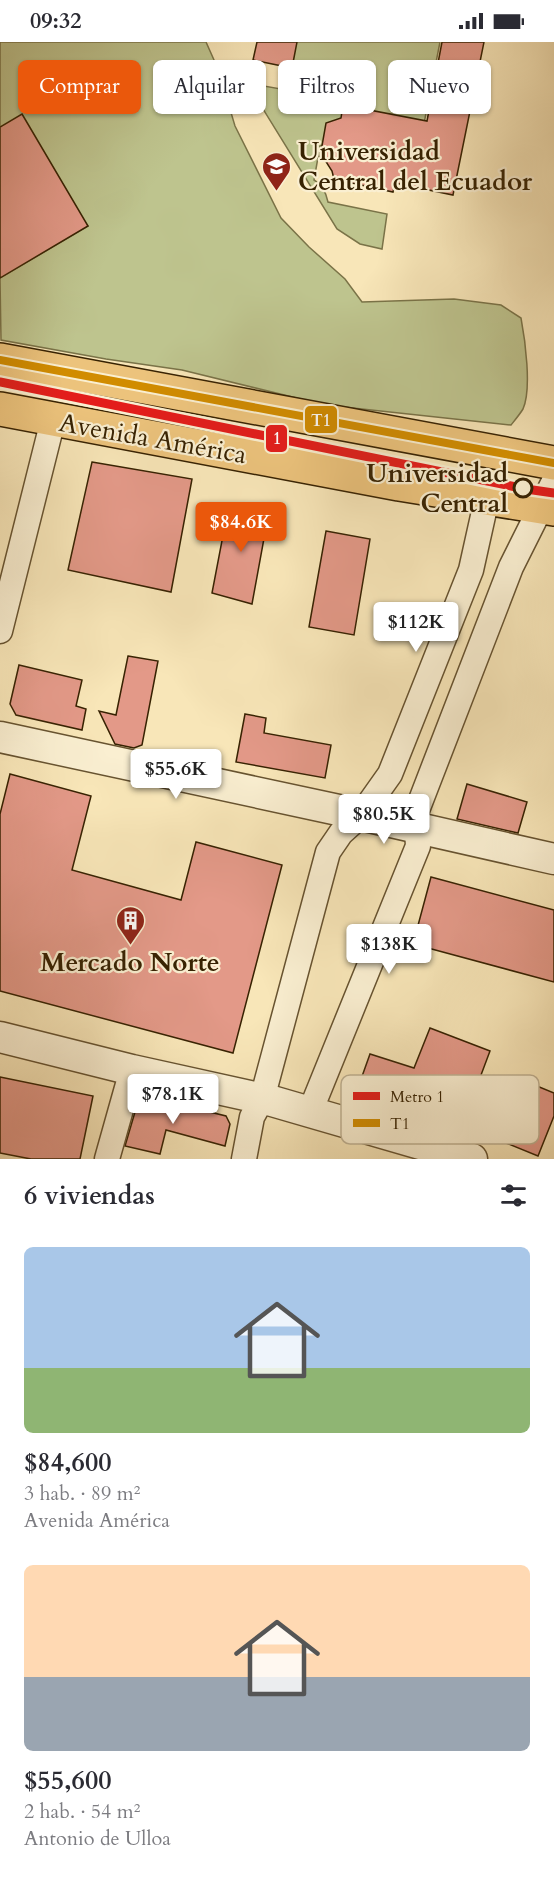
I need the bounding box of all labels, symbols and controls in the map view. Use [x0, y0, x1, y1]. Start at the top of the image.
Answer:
text: 09:32 [30, 6, 81, 36]
chip: Comprar [18, 60, 141, 114]
chip: Alquilar [153, 60, 266, 114]
chip: Filtros [278, 60, 376, 114]
chip: Nuevo [388, 60, 491, 114]
place label: Universidad Central del Ecuador [298, 134, 533, 199]
school or university icon: Universidad Central del Ecuador [261, 150, 293, 192]
street label: Avenida América [56, 405, 249, 472]
line badge: T1 [304, 405, 338, 434]
text: T1 [311, 410, 331, 432]
line badge: 1 [265, 424, 288, 453]
text: 1 [273, 428, 281, 450]
place label: Universidad Central [366, 456, 508, 521]
marker: Universidad Central [513, 478, 533, 498]
pin: $84.6K [192, 502, 290, 553]
text: $84.6K [210, 508, 272, 535]
pin: $112K [374, 602, 458, 653]
text: $112K [387, 608, 445, 635]
pin: $55.6K [127, 749, 225, 800]
text: $55.6K [145, 755, 207, 782]
pin: $80.5K [335, 794, 433, 845]
text: $80.5K [353, 800, 415, 827]
building icon: Mercado Norte [114, 904, 146, 946]
pin: $138K [347, 924, 431, 975]
text: $138K [360, 930, 418, 957]
place label: Mercado Norte [40, 945, 220, 980]
pin: $78.1K [124, 1074, 222, 1125]
legend [341, 1075, 539, 1144]
text: $78.1K [142, 1080, 204, 1107]
text: Metro 1 [390, 1086, 444, 1108]
text: T1 [390, 1113, 410, 1135]
text: 6 viviendas [24, 1178, 155, 1213]
icon: filters [497, 1179, 530, 1212]
icon: home [223, 1286, 331, 1394]
text: $84,600 [24, 1445, 112, 1480]
text: 3 hab. · 89 m² [24, 1480, 140, 1507]
text: Avenida América [24, 1507, 170, 1534]
icon: home [223, 1604, 331, 1712]
text: $55,600 [24, 1763, 112, 1798]
text: 2 hab. · 54 m² [24, 1798, 140, 1825]
text: Antonio de Ulloa [24, 1825, 171, 1852]

